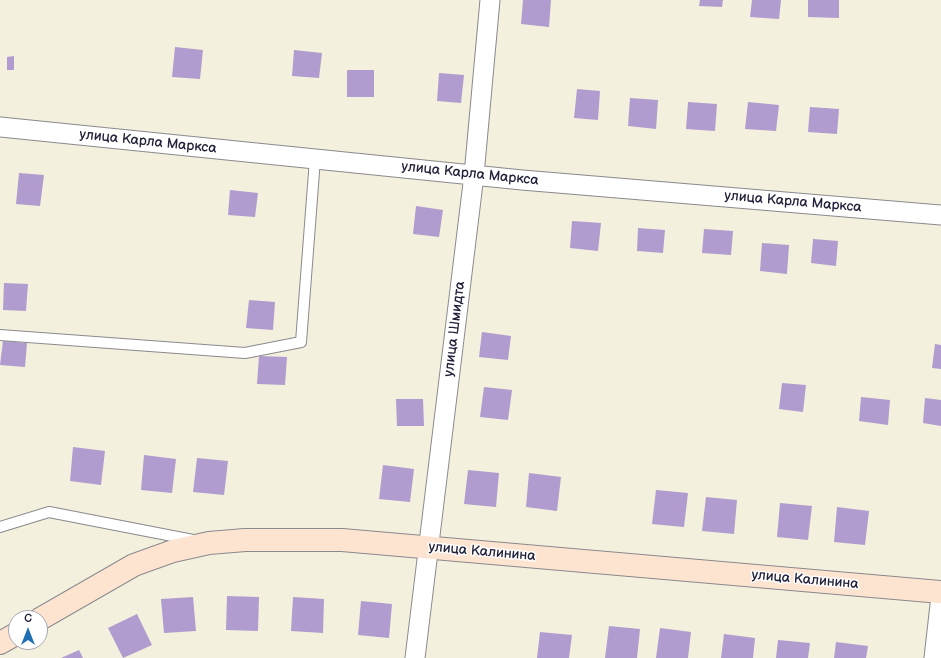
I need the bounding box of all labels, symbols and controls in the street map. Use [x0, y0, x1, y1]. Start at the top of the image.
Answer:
street label: улица Карла Маркса [79, 126, 217, 158]
street label: улица Карла Маркса [401, 158, 539, 190]
street label: улица Карла Маркса [724, 188, 862, 216]
street label: улица Шмидта [441, 280, 469, 378]
street label: улица Калинина [428, 539, 536, 565]
street label: улица Калинина [751, 567, 859, 593]
north arrow [8, 610, 48, 650]
text: С [24, 612, 32, 625]

